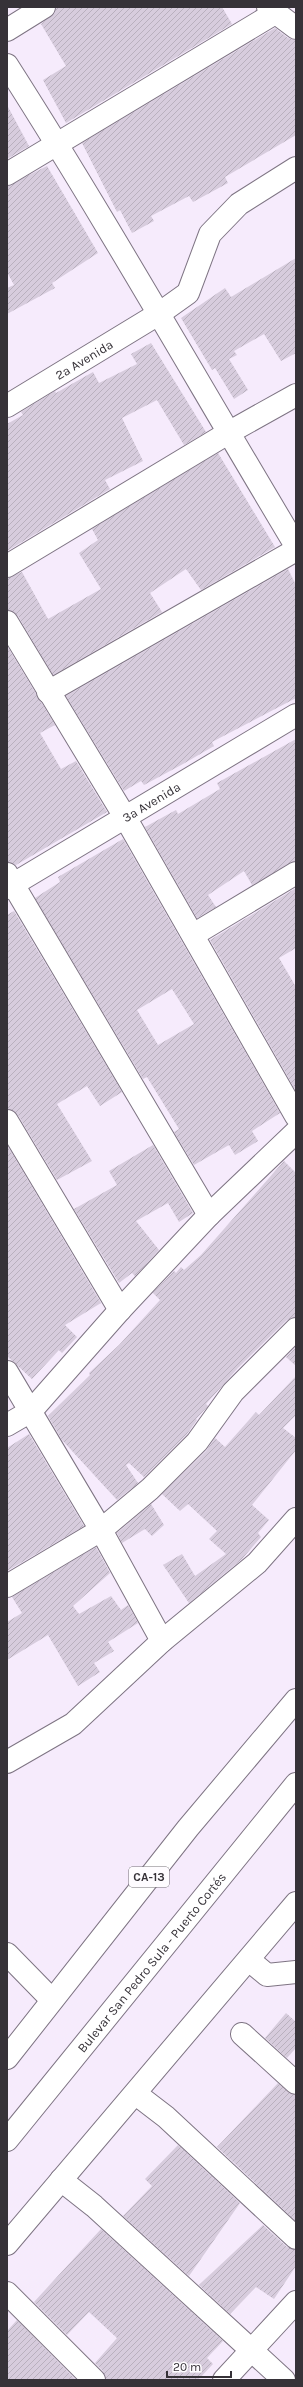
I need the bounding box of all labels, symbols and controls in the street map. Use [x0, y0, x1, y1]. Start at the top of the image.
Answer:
street label: 2a Avenida [53, 336, 116, 383]
street label: 3a Avenida [120, 779, 183, 825]
road number: CA-13 [129, 1867, 169, 1887]
street label: Bulevar San Pedro Sula - Puerto Cortés [74, 1869, 229, 2056]
scale bar [167, 2353, 231, 2379]
text: 20 m [173, 2360, 201, 2374]

